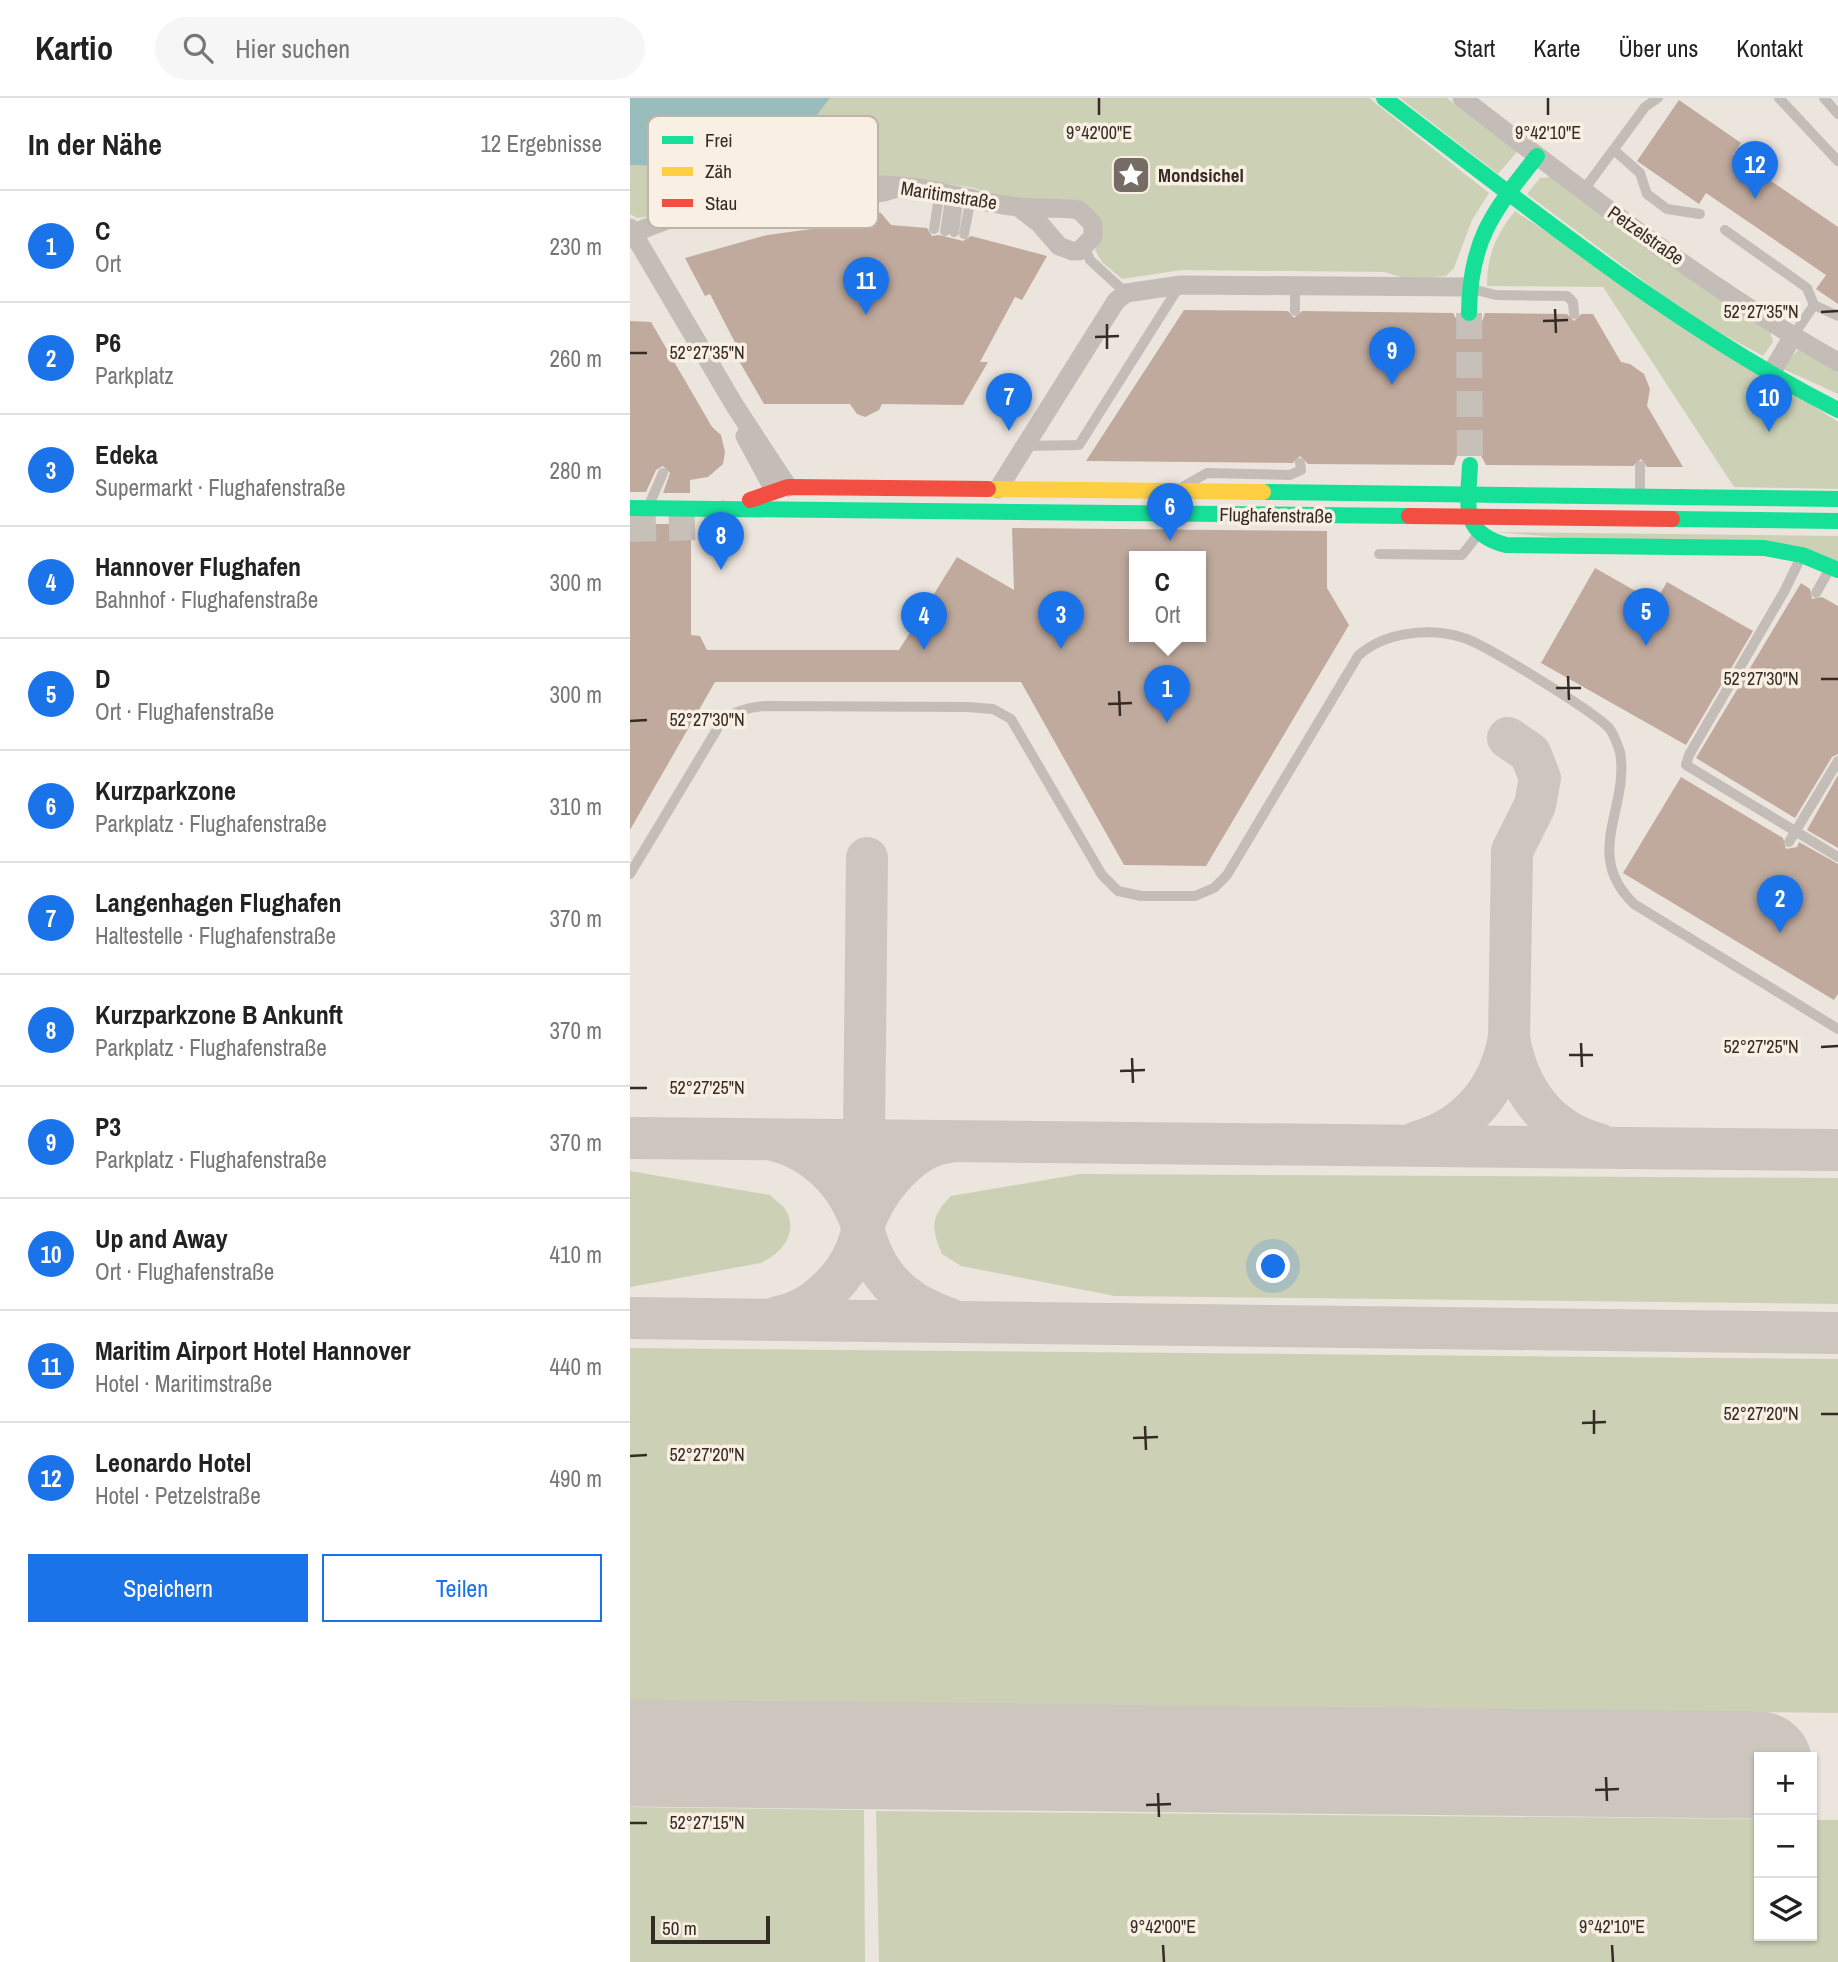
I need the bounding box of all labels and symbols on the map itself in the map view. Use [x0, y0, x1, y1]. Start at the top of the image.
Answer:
legend [648, 116, 878, 228]
text: 9°42'00"E [1066, 120, 1132, 145]
text: 9°42'10"E [1515, 120, 1581, 145]
text: Frei [705, 127, 733, 153]
pin: 12 [1732, 141, 1778, 199]
place icon: Mondsichel [1110, 154, 1152, 196]
text: Zäh [705, 158, 732, 184]
place label: Mondsichel [1158, 162, 1244, 188]
street label: Maritimstraße [899, 175, 999, 215]
text: Stau [705, 190, 737, 216]
street label: Petzelstraße [1603, 199, 1689, 271]
pin: 11 [843, 257, 889, 315]
text: 52°27'35"N [1723, 299, 1799, 324]
pin: 9 [1369, 327, 1415, 385]
text: 52°27'35"N [669, 340, 745, 365]
pin: 7 [986, 373, 1032, 431]
pin: 10 [1746, 374, 1792, 432]
pin: 6 [1147, 483, 1193, 541]
street label: Flughafenstraße [1219, 501, 1333, 529]
pin: 8 [698, 512, 744, 570]
pin: 5 [1623, 588, 1669, 646]
pin: 3 [1038, 591, 1084, 649]
pin: 4 [901, 592, 947, 650]
pin: 1 [1144, 665, 1190, 723]
text: 52°27'30"N [1723, 666, 1799, 691]
text: 52°27'30"N [669, 707, 745, 732]
pin: 2 [1757, 875, 1803, 933]
text: 52°27'25"N [1723, 1034, 1799, 1059]
text: 52°27'25"N [669, 1075, 745, 1100]
your location [1256, 1249, 1290, 1283]
text: 52°27'20"N [1723, 1401, 1799, 1426]
text: 52°27'20"N [669, 1442, 745, 1467]
text: 52°27'15"N [669, 1810, 745, 1835]
scale bar [651, 1913, 770, 1945]
text: 9°42'00"E [1130, 1914, 1196, 1939]
text: 9°42'10"E [1579, 1914, 1645, 1939]

